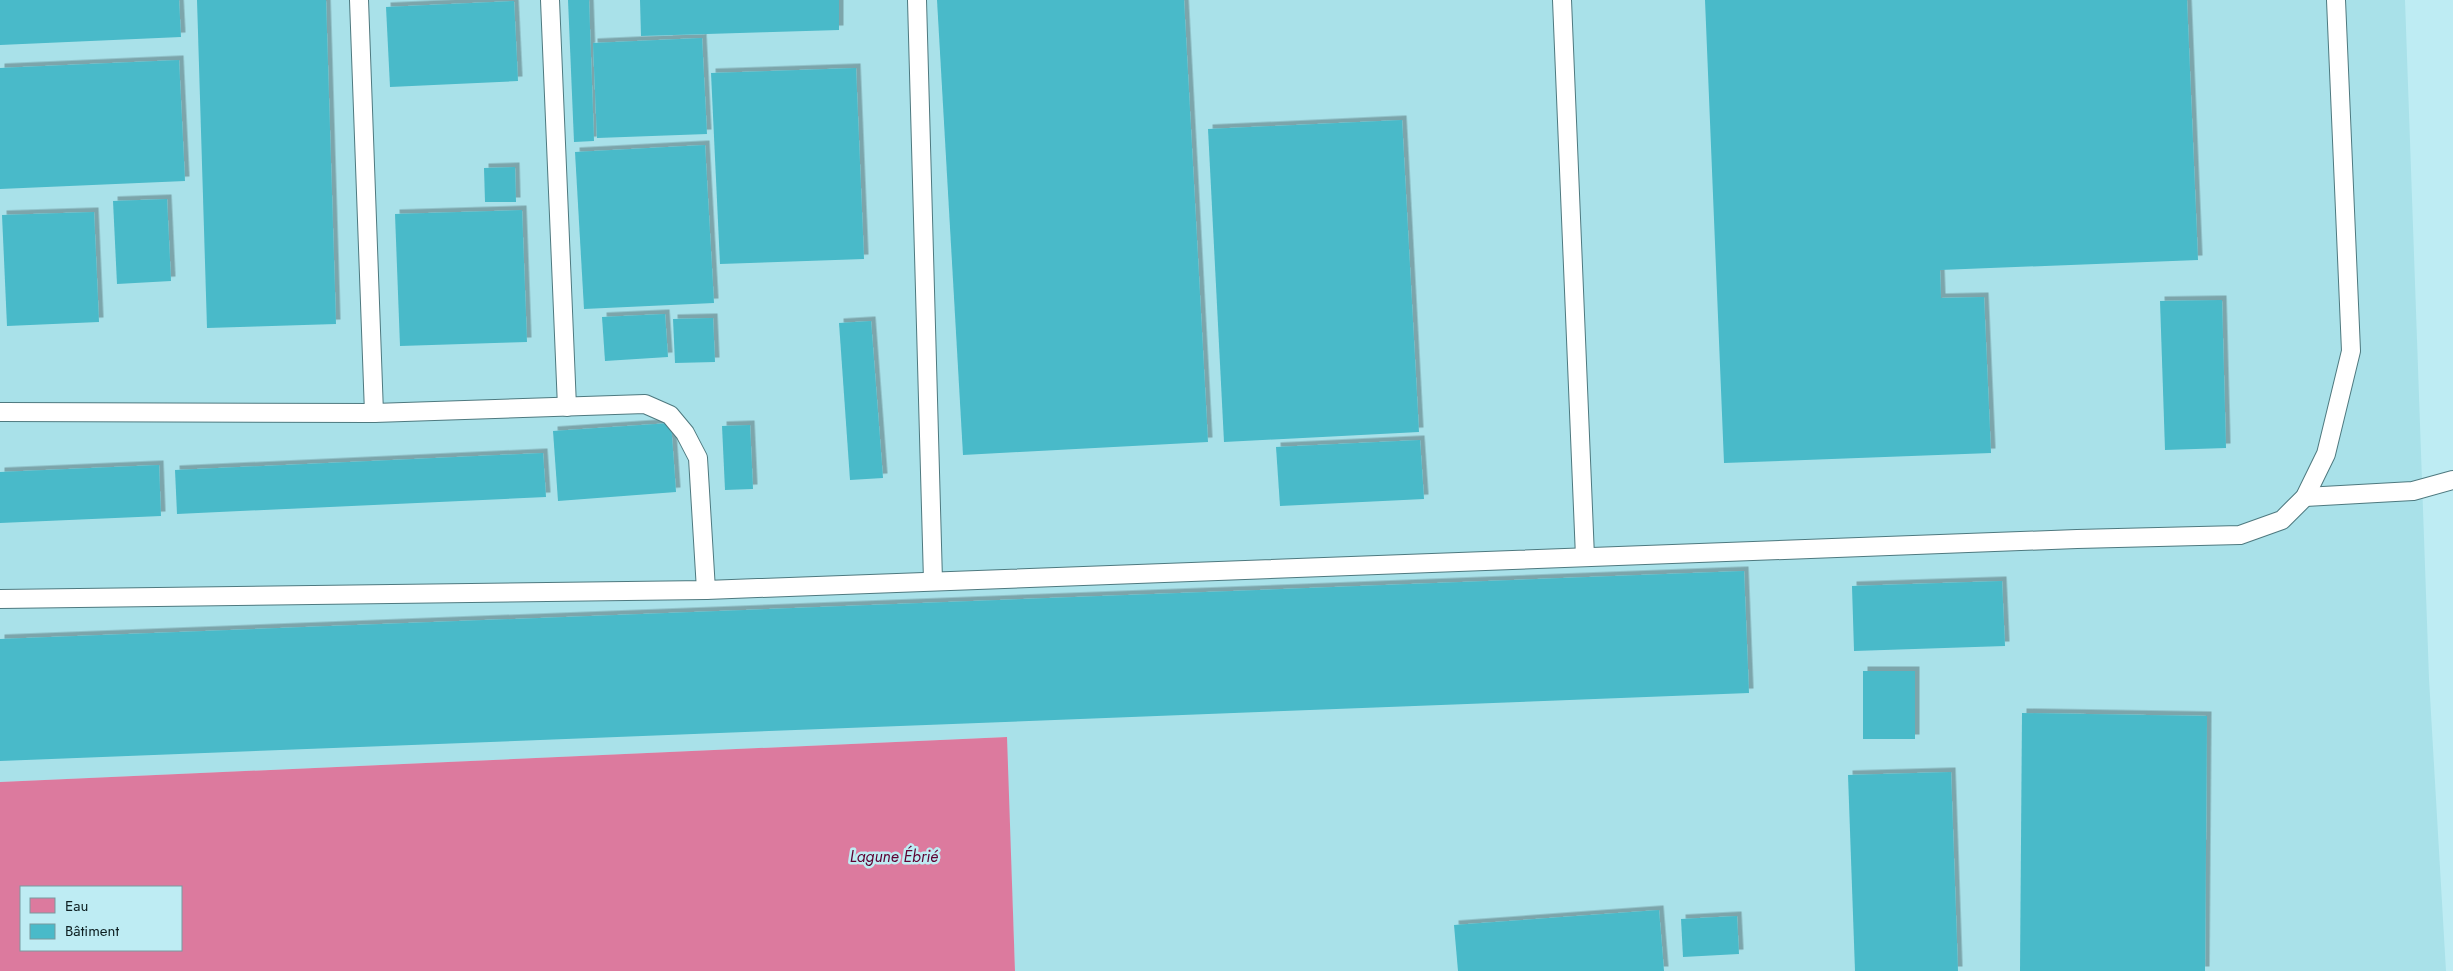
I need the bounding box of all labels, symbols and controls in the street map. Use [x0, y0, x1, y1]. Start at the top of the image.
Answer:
water label: Lagune Ébrié [850, 845, 939, 868]
legend [20, 886, 182, 951]
text: Eau [65, 895, 88, 917]
text: Bâtiment [65, 920, 119, 942]

